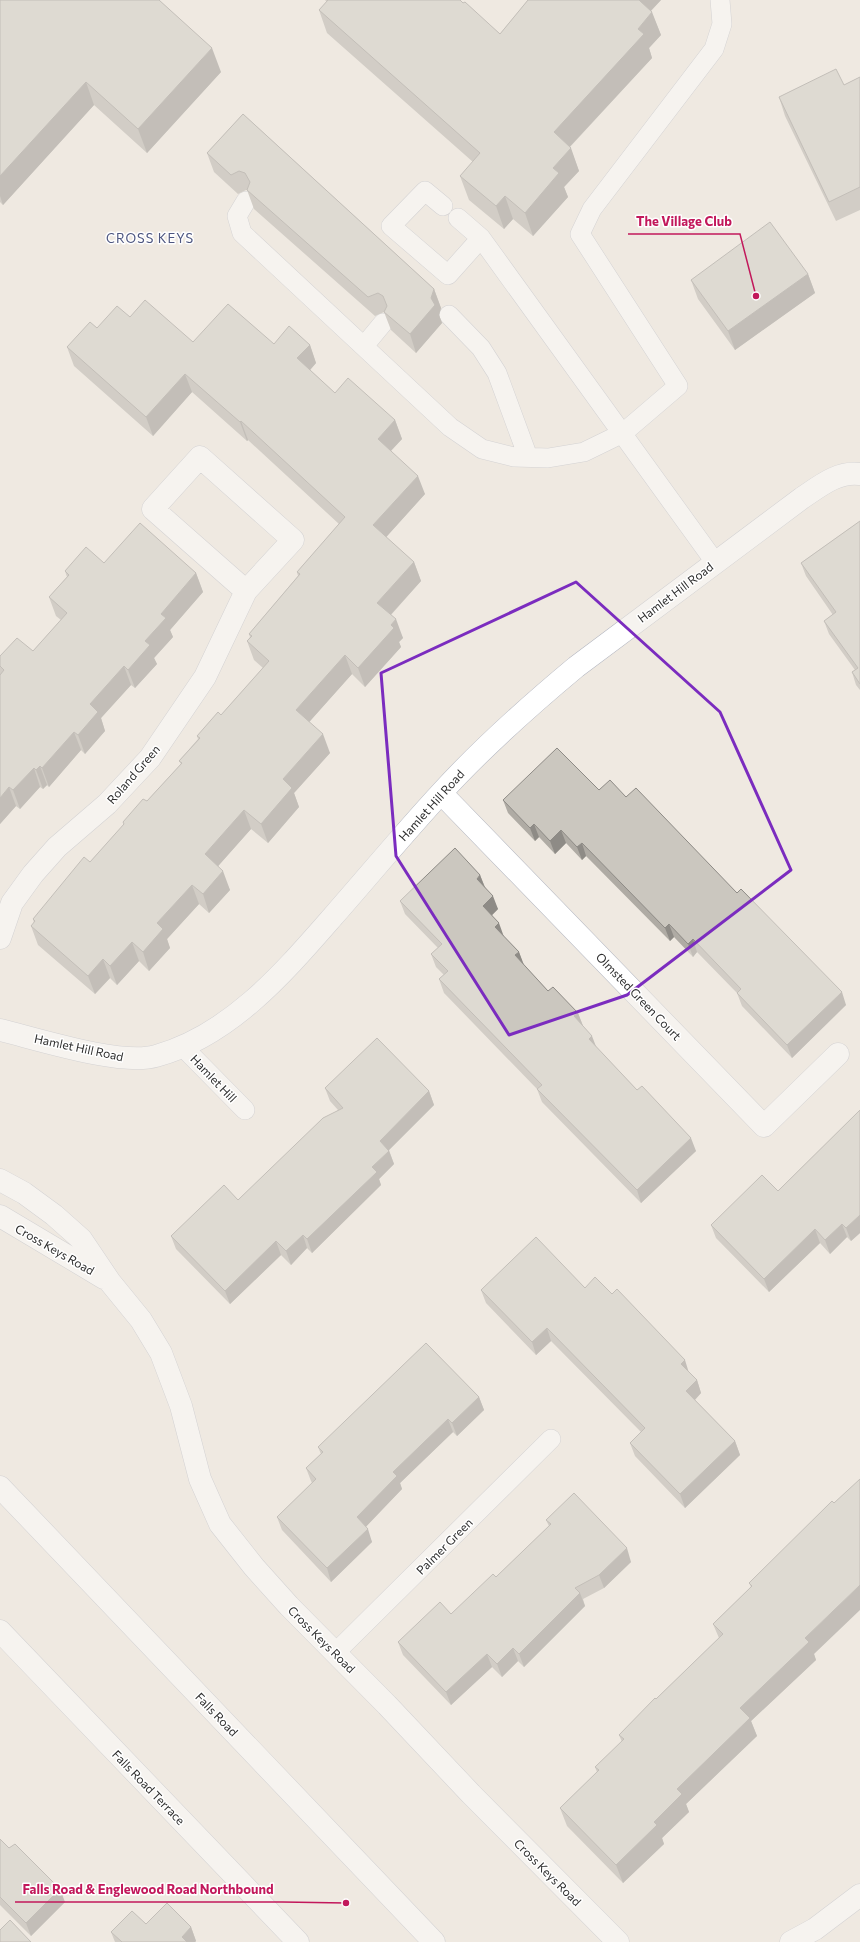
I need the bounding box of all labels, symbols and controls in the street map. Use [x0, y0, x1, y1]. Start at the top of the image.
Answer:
callout: The Village Club [628, 209, 740, 234]
text: The Village Club [636, 213, 732, 229]
district label: CROSS KEYS [106, 230, 194, 246]
street label: Hamlet Hill Road [635, 559, 716, 625]
street label: Roland Green [104, 742, 162, 806]
street label: Hamlet Hill Road [395, 767, 467, 843]
street label: Olmsted Green Court [594, 949, 684, 1043]
street label: Hamlet Hill Road [33, 1031, 125, 1063]
street label: Hamlet Hill [188, 1051, 240, 1105]
street label: Cross Keys Road [13, 1221, 97, 1277]
street label: Palmer Green [413, 1515, 475, 1577]
street label: Cross Keys Road [286, 1603, 358, 1675]
street label: Falls Road [193, 1689, 241, 1739]
street label: Falls Road Terrace [110, 1747, 188, 1827]
street label: Cross Keys Road [512, 1836, 584, 1908]
callout: Falls Road & Englewood Road Northbound [15, 1877, 282, 1902]
text: Falls Road & Englewood Road Northbound [22, 1881, 274, 1897]

